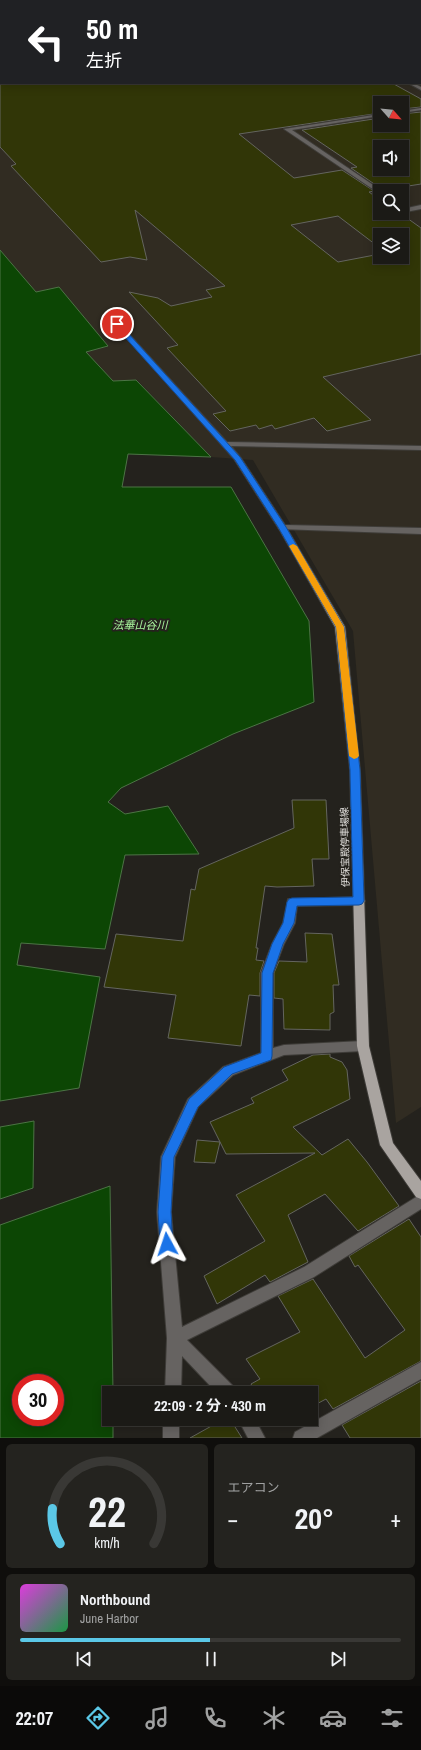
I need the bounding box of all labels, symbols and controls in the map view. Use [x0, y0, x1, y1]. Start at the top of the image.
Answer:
text: 50 m [86, 10, 138, 48]
icon: left [20, 16, 72, 68]
text: 左折 [86, 48, 122, 73]
north arrow [373, 96, 409, 132]
map controls [373, 96, 409, 264]
button: sound [373, 140, 409, 176]
button: search [373, 184, 409, 220]
button: layers [373, 228, 409, 264]
pin [100, 307, 134, 341]
icon: arrive [106, 313, 128, 335]
water label: 法華山谷川 [113, 618, 168, 632]
street label: 伊保宝殿停車場線 [338, 807, 352, 887]
position arrow [146, 1223, 188, 1265]
speed limit sign: 30 [12, 1374, 64, 1426]
text: 22:09 · 2 分 · 430 m [154, 1395, 266, 1416]
text: エアコン [228, 1479, 280, 1496]
text: 22 [88, 1484, 126, 1540]
text: 20° [295, 1498, 334, 1538]
text: − [228, 1504, 238, 1534]
text: + [390, 1504, 401, 1534]
text: km/h [94, 1533, 119, 1552]
text: Northbound [80, 1589, 150, 1610]
text: June Harbor [80, 1610, 139, 1627]
icon: previous [73, 1648, 95, 1670]
icon: pause [200, 1648, 222, 1670]
icon: next [327, 1648, 349, 1670]
icon: directions [84, 1704, 112, 1732]
icon: music [143, 1704, 171, 1732]
icon: phone [201, 1704, 229, 1732]
icon: climate [260, 1704, 288, 1732]
icon: car [319, 1704, 347, 1732]
icon: filters [378, 1704, 406, 1732]
text: 22:07 [15, 1706, 53, 1731]

